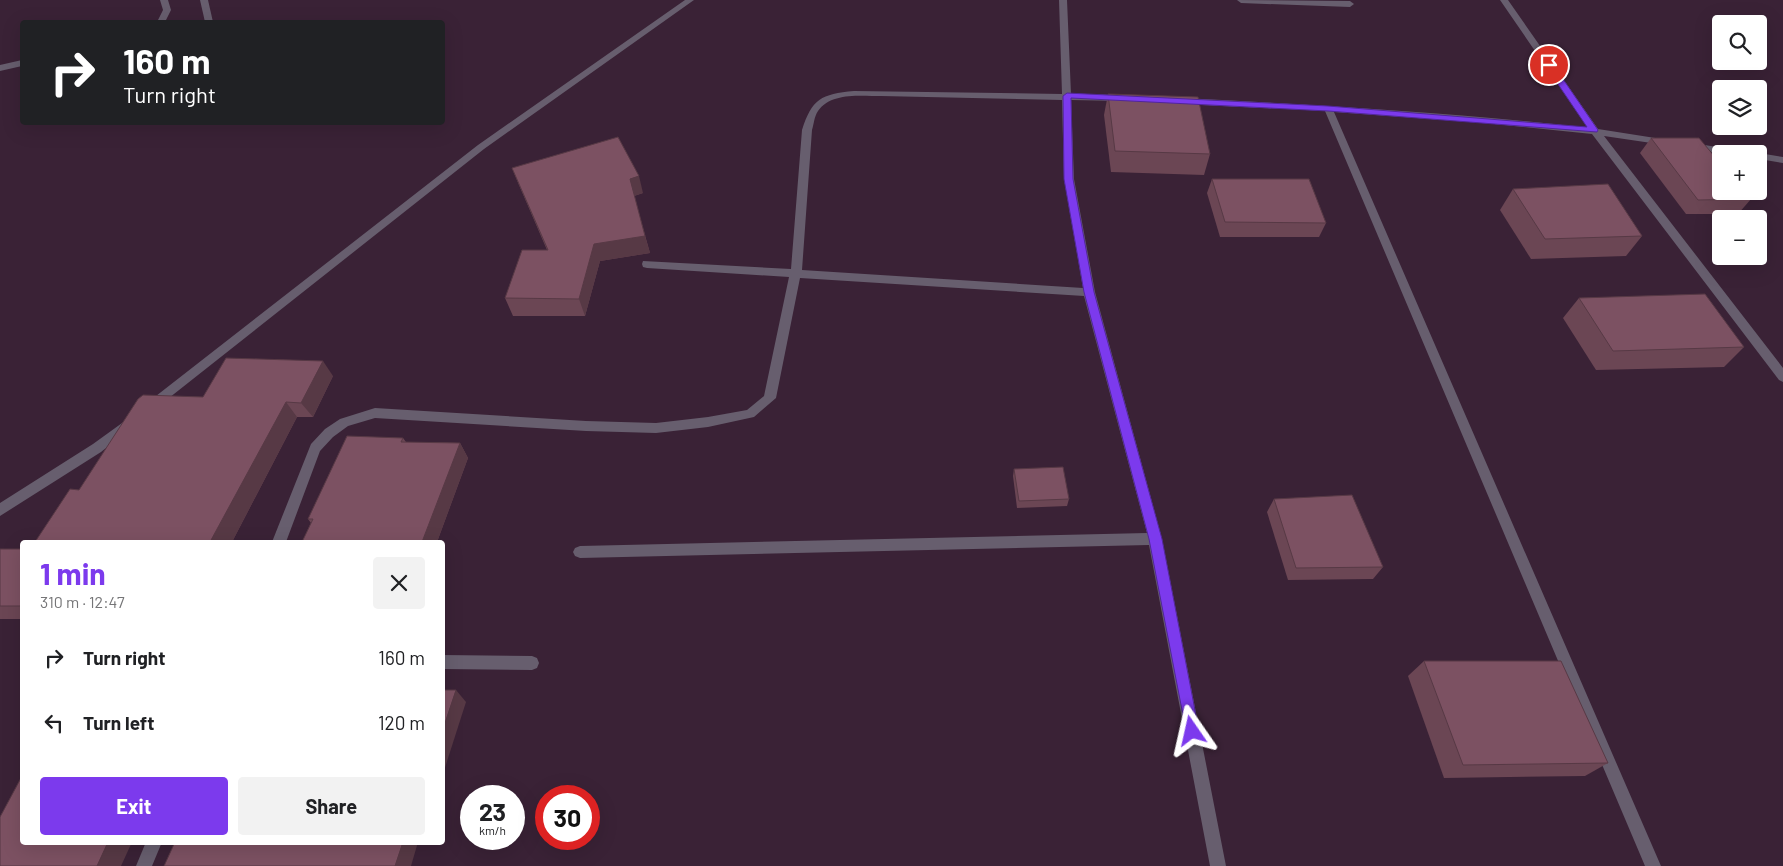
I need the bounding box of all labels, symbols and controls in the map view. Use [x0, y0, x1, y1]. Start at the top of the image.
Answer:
map controls [1712, 15, 1767, 265]
button: search [1712, 15, 1767, 70]
text: 160 m [123, 39, 210, 81]
icon: right [40, 40, 105, 105]
pin [1528, 44, 1570, 86]
icon: arrive [1535, 51, 1563, 79]
button: layers [1712, 80, 1767, 135]
text: Turn right [123, 81, 216, 107]
button: + [1712, 145, 1767, 200]
button: − [1712, 210, 1767, 265]
text: 1 min [40, 555, 106, 591]
button: close [373, 557, 425, 609]
text: 310 m · 12:47 [40, 592, 124, 611]
icon: right [40, 644, 68, 672]
text: Turn right [83, 646, 165, 669]
text: 160 m [378, 646, 425, 669]
position arrow [1165, 704, 1217, 756]
icon: left [40, 709, 68, 737]
text: Turn left [83, 711, 154, 734]
text: 120 m [378, 711, 425, 734]
button: Exit [40, 777, 228, 835]
button: Share [238, 777, 425, 835]
speed limit sign: 30 [535, 785, 600, 850]
text: 23 [479, 796, 506, 826]
text: km/h [479, 823, 506, 837]

